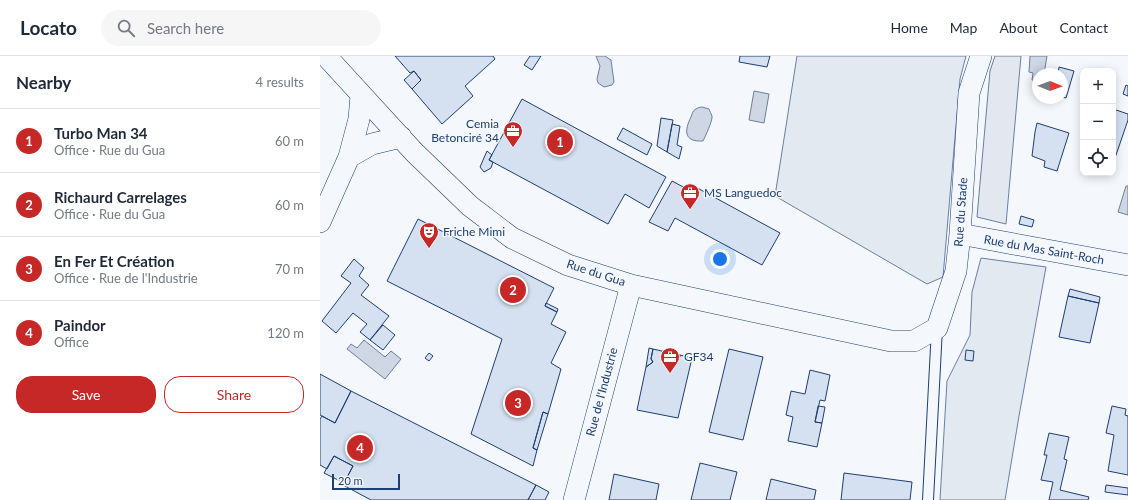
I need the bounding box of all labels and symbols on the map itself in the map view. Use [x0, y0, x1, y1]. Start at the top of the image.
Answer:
north arrow [1032, 68, 1068, 104]
place label: Cemia Betonciré 34 [431, 116, 499, 145]
office icon: Cemia Betonciré 34 [502, 120, 524, 148]
pin: 1 [547, 127, 573, 157]
street label: Rue du Stade [951, 177, 970, 247]
office icon: MS Languedoc [679, 182, 701, 210]
place label: MS Languedoc [704, 185, 782, 200]
theatre icon: Friche Mimi [418, 221, 440, 249]
place label: Friche Mimi [443, 224, 505, 239]
street label: Rue du Mas Saint-Roch [983, 232, 1105, 267]
your location [710, 249, 730, 269]
street label: Rue du Gua [565, 256, 628, 289]
pin: 2 [500, 275, 526, 305]
street label: Rue de l'Industrie [582, 346, 621, 438]
office icon: GF34 [659, 346, 681, 374]
place label: GF34 [684, 349, 714, 364]
pin: 3 [505, 388, 531, 418]
pin: 4 [347, 433, 373, 463]
scale bar [332, 472, 400, 491]

